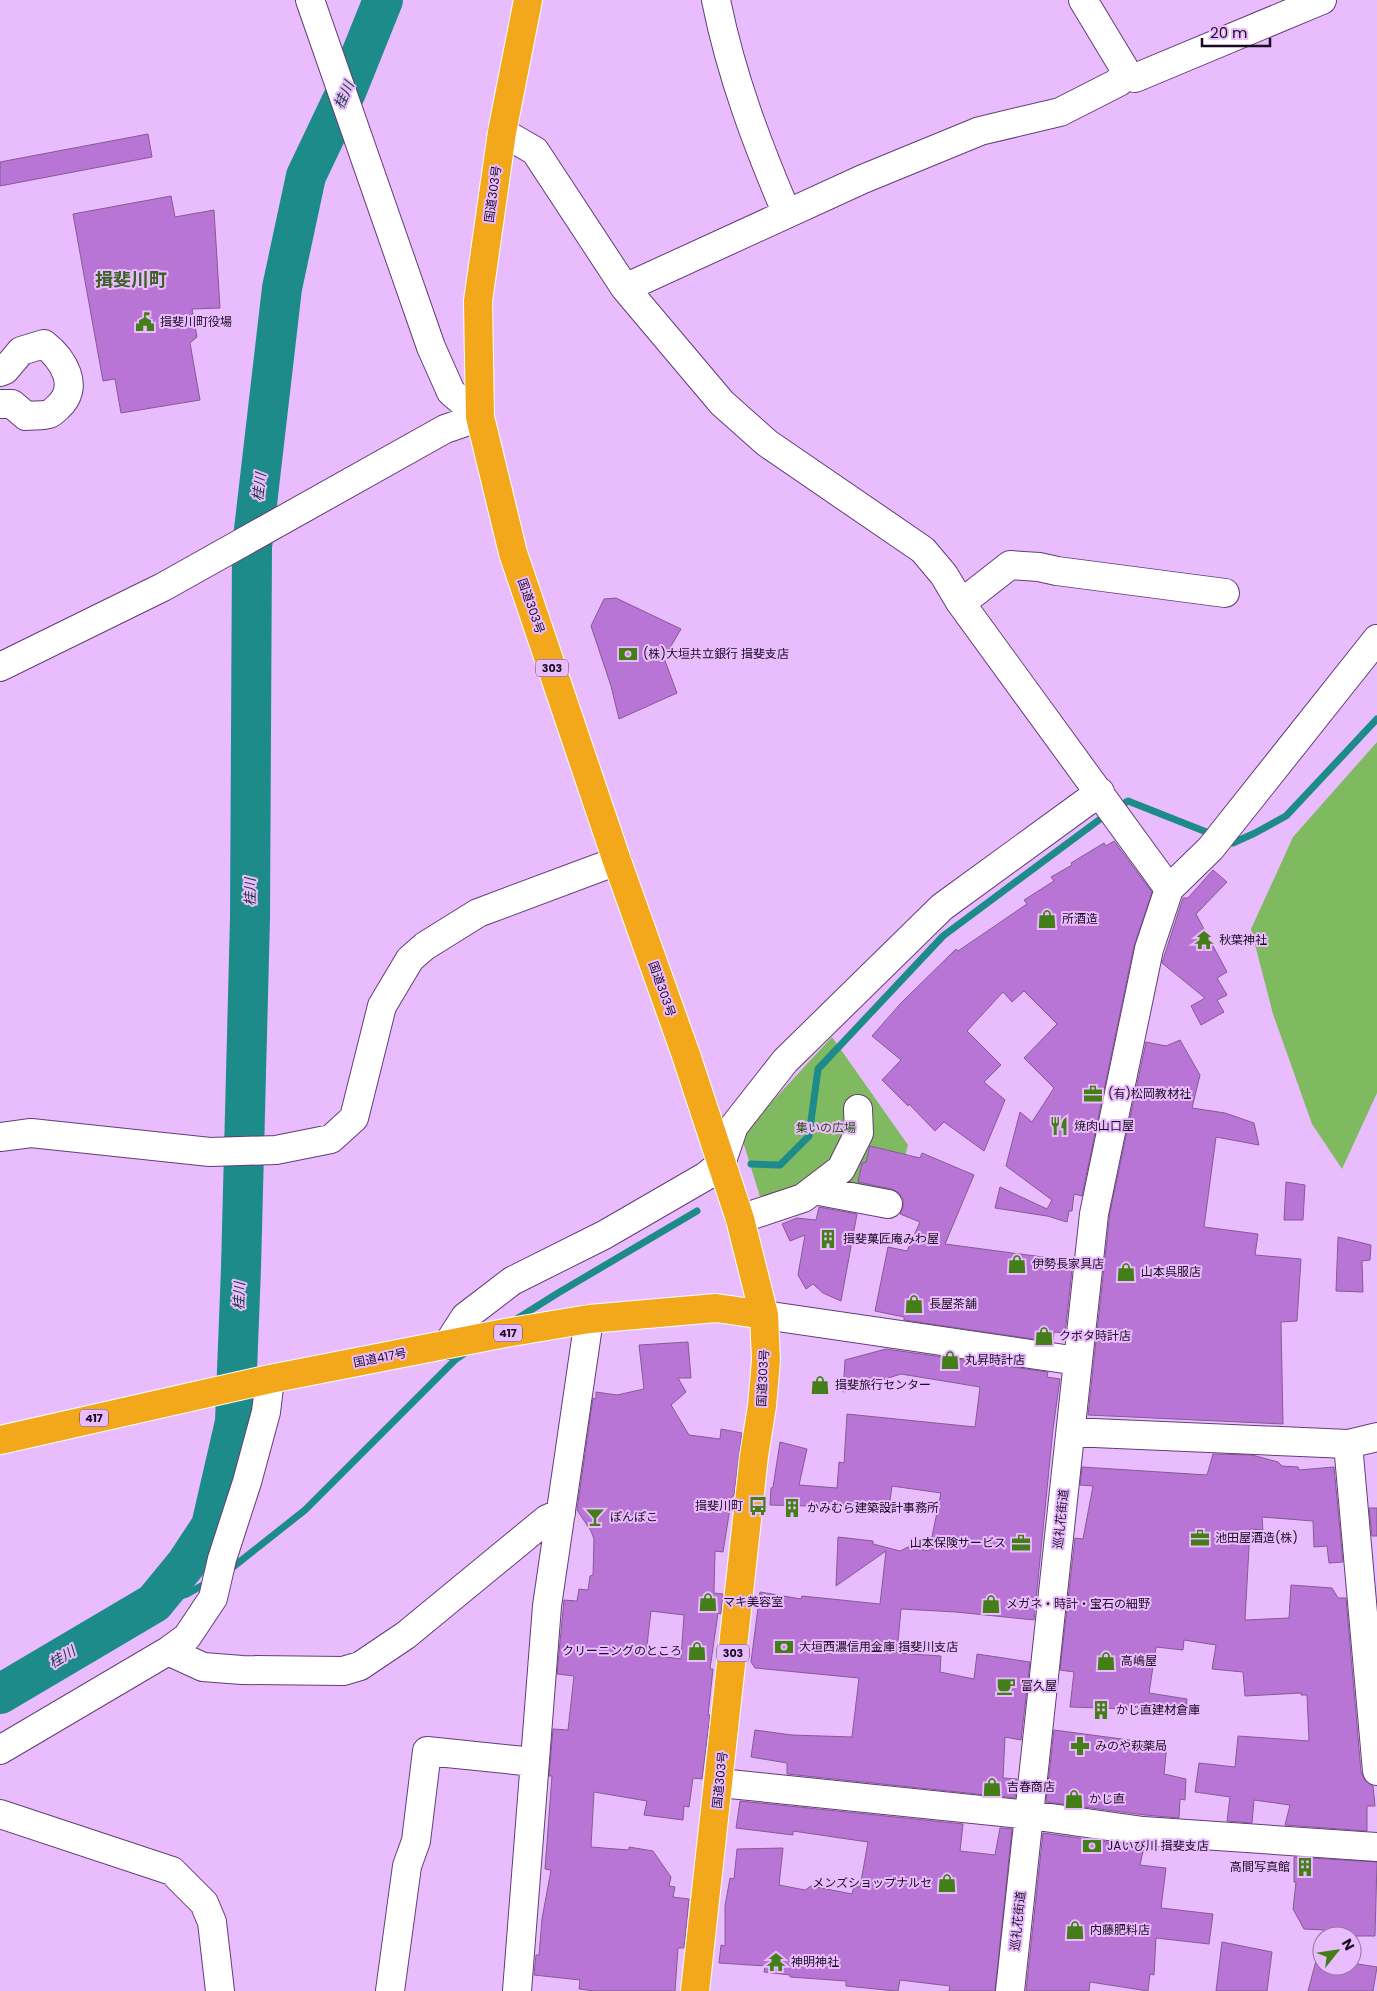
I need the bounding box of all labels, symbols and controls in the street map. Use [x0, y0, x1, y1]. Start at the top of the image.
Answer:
scale bar [1202, 15, 1270, 47]
text: 20 m [1210, 22, 1248, 43]
water label: 桂川 [329, 76, 360, 112]
street label: 国道303号 [480, 164, 505, 224]
district label: 揖斐川町 [95, 267, 167, 292]
public building icon: 揖斐川町役場 [134, 311, 156, 333]
place label: 揖斐川町役場 [160, 313, 232, 330]
water label: 桂川 [247, 470, 271, 502]
street label: 国道303号 [514, 576, 549, 636]
bank icon: (株)大垣共立銀行 揖斐支店 [617, 643, 639, 665]
place label: (株)大垣共立銀行 揖斐支店 [643, 645, 789, 662]
road number: 303 [536, 660, 568, 676]
water label: 桂川 [240, 876, 260, 906]
shop icon: 所酒造 [1036, 908, 1058, 930]
place label: 所酒造 [1062, 910, 1098, 927]
temple icon: 秋葉神社 [1193, 929, 1215, 951]
place label: 秋葉神社 [1219, 931, 1267, 948]
street label: 国道303号 [645, 959, 680, 1019]
office icon: (有)松岡教材社 [1082, 1083, 1104, 1105]
place label: (有)松岡教材社 [1108, 1085, 1191, 1102]
restaurant icon: 焼肉山口屋 [1048, 1115, 1070, 1137]
place label: 焼肉山口屋 [1074, 1117, 1134, 1134]
park label: 集いの広場 [796, 1119, 856, 1136]
building icon: 揖斐菓匠庵みわ屋 [817, 1228, 839, 1250]
place label: 揖斐菓匠庵みわ屋 [843, 1230, 939, 1247]
shop icon: 伊勢長家具店 [1006, 1253, 1028, 1275]
place label: 伊勢長家具店 [1032, 1255, 1104, 1272]
shop icon: 山本呉服店 [1115, 1261, 1137, 1283]
place label: 山本呉服店 [1141, 1263, 1201, 1280]
water label: 桂川 [229, 1280, 250, 1310]
shop icon: 長屋茶舗 [903, 1293, 925, 1315]
place label: 長屋茶舗 [929, 1295, 977, 1312]
road number: 417 [494, 1325, 522, 1342]
shop icon: クボタ時計店 [1033, 1325, 1055, 1347]
place label: クボタ時計店 [1059, 1327, 1131, 1344]
street label: 国道417号 [352, 1344, 408, 1371]
street label: 国道303号 [753, 1349, 772, 1407]
shop icon: 丸昇時計店 [939, 1349, 961, 1371]
place label: 丸昇時計店 [965, 1351, 1025, 1368]
shop icon: 揖斐旅行センター [809, 1374, 831, 1396]
place label: 揖斐旅行センター [835, 1376, 931, 1393]
road number: 417 [80, 1410, 108, 1426]
street label: 巡礼花街道 [1049, 1488, 1072, 1550]
bus stop icon: 揖斐川町 [747, 1495, 769, 1517]
place label: 揖斐川町 [695, 1497, 743, 1514]
building icon: かみむら建築設計事務所 [781, 1497, 803, 1519]
place label: かみむら建築設計事務所 [807, 1499, 939, 1516]
bar icon: ぽんぽこ [584, 1506, 606, 1528]
place label: ぽんぽこ [610, 1508, 658, 1525]
office icon: 池田屋酒造(株) [1189, 1527, 1211, 1549]
place label: 池田屋酒造(株) [1215, 1529, 1298, 1546]
office icon: 山本保険サービス [1010, 1532, 1032, 1554]
place label: 山本保険サービス [910, 1534, 1006, 1551]
shop icon: マキ美容室 [697, 1591, 719, 1613]
place label: マキ美容室 [723, 1593, 783, 1610]
shop icon: メガネ・時計・宝石の細野 [980, 1593, 1002, 1615]
place label: メガネ・時計・宝石の細野 [1006, 1595, 1150, 1612]
bank icon: 大垣西濃信用金庫 揖斐川支店 [773, 1636, 795, 1658]
place label: 大垣西濃信用金庫 揖斐川支店 [799, 1638, 958, 1655]
water label: 桂川 [45, 1640, 81, 1673]
shop icon: クリーニングのところ [686, 1640, 708, 1662]
place label: クリーニングのところ [562, 1642, 682, 1659]
road number: 303 [717, 1645, 749, 1662]
shop icon: 高嶋屋 [1095, 1650, 1117, 1672]
place label: 高嶋屋 [1121, 1652, 1157, 1669]
cafe icon: 富久屋 [995, 1675, 1017, 1697]
place label: 富久屋 [1021, 1677, 1057, 1694]
building icon: かじ直建材倉庫 [1090, 1699, 1112, 1721]
place label: かじ直建材倉庫 [1116, 1701, 1200, 1718]
pharmacy icon: みのや萩薬局 [1069, 1735, 1091, 1757]
place label: みのや萩薬局 [1095, 1737, 1167, 1754]
street label: 国道303号 [708, 1750, 731, 1810]
shop icon: 吉春商店 [981, 1776, 1003, 1798]
place label: 吉春商店 [1007, 1778, 1055, 1795]
shop icon: かじ直 [1063, 1788, 1085, 1810]
place label: かじ直 [1089, 1790, 1125, 1807]
bank icon: JAいび川 揖斐支店 [1081, 1835, 1103, 1857]
place label: JAいび川 揖斐支店 [1107, 1837, 1209, 1854]
building icon: 高間写真館 [1294, 1856, 1316, 1878]
place label: 高間写真館 [1230, 1858, 1290, 1875]
shop icon: メンズショップナルセ [936, 1872, 958, 1894]
place label: メンズショップナルセ [812, 1874, 932, 1891]
street label: 巡礼花街道 [1006, 1890, 1029, 1952]
shop icon: 内藤肥料店 [1064, 1919, 1086, 1941]
place label: 内藤肥料店 [1090, 1921, 1150, 1938]
north arrow [1312, 1926, 1362, 1976]
text: N [1337, 1935, 1360, 1954]
temple icon: 神明神社 [765, 1951, 787, 1973]
place label: 神明神社 [791, 1953, 839, 1970]

